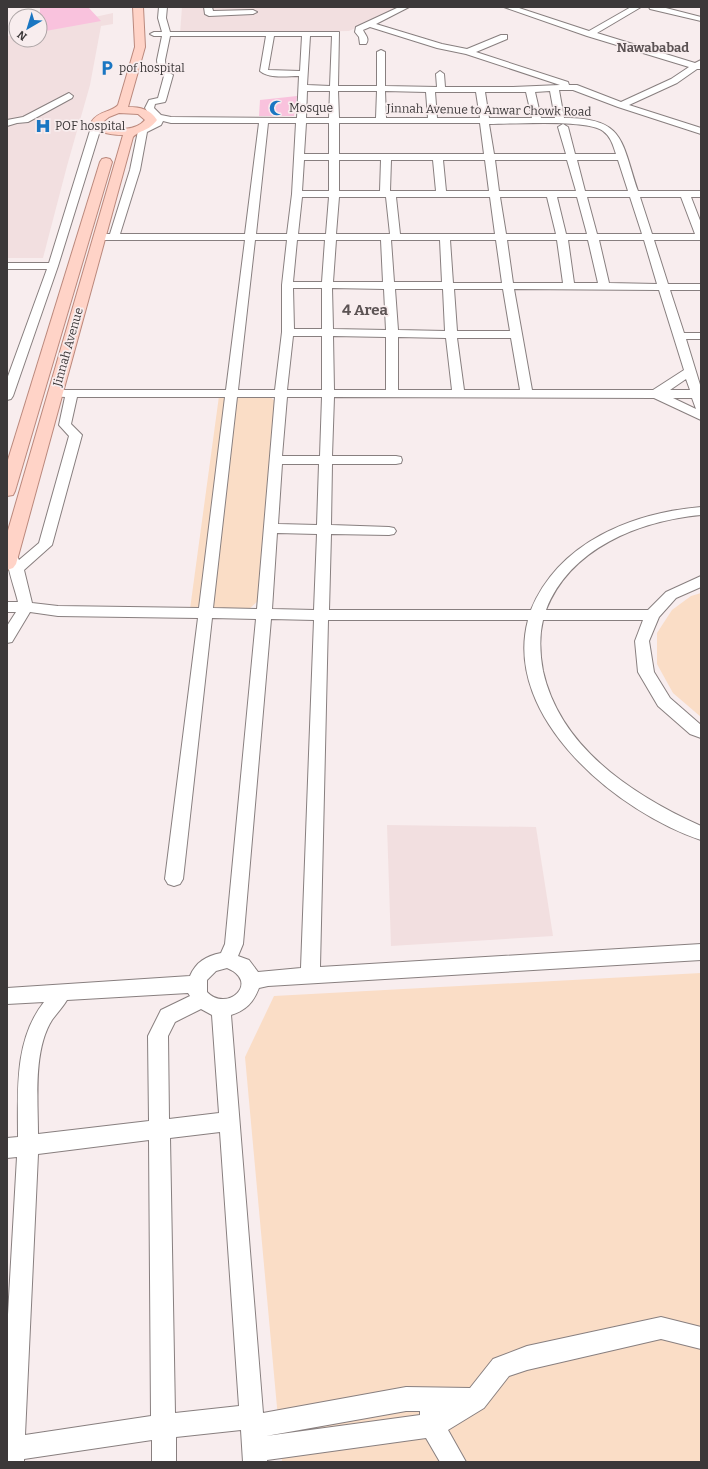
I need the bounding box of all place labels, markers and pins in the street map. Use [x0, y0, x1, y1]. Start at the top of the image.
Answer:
parking icon: pof hospital [98, 59, 116, 77]
place label: pof hospital [119, 61, 185, 75]
mosque icon: Mosque [268, 99, 286, 117]
place label: Mosque [289, 101, 333, 115]
hospital icon: POF hospital [34, 117, 52, 135]
place label: POF hospital [55, 119, 126, 133]

